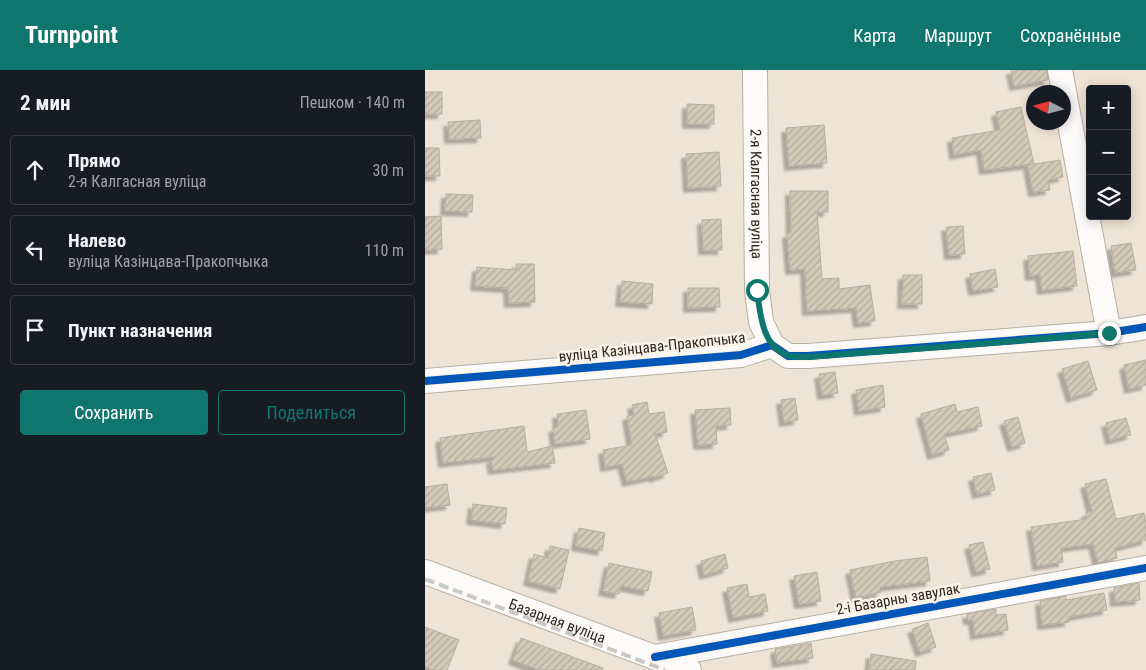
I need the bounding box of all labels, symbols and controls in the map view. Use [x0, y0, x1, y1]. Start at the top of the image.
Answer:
text: Turnpoint [25, 21, 118, 49]
text: Карта [853, 25, 896, 46]
text: Маршрут [924, 25, 992, 46]
text: Сохранённые [1020, 25, 1121, 46]
north arrow [1026, 85, 1071, 130]
map controls [1086, 85, 1131, 220]
button: + [1086, 85, 1131, 130]
text: 2 мин [20, 91, 70, 115]
text: Пешком · 140 m [300, 93, 405, 112]
street label: 2-я Калгасная вуліца [747, 129, 766, 259]
button: − [1086, 130, 1131, 175]
text: Прямо [68, 149, 121, 172]
icon: ahead [21, 156, 49, 184]
text: 30 m [372, 161, 404, 180]
text: 2-я Калгасная вуліца [68, 172, 206, 191]
button: layers [1086, 175, 1131, 220]
text: Налево [68, 229, 126, 252]
icon: left [21, 236, 49, 264]
text: 110 m [365, 241, 404, 260]
text: вуліца Казінцава-Пракопчыка [68, 252, 268, 271]
route start [746, 279, 769, 302]
icon: arrive [21, 316, 49, 344]
text: Пункт назначения [68, 319, 212, 342]
route end [1098, 322, 1121, 345]
street label: вуліца Казінцава-Пракопчыка [558, 328, 746, 366]
button: Сохранить [20, 390, 208, 435]
button: Поделиться [218, 390, 405, 435]
street label: 2-і Базарны завулак [835, 579, 961, 619]
street label: Базарная вуліца [506, 595, 608, 647]

